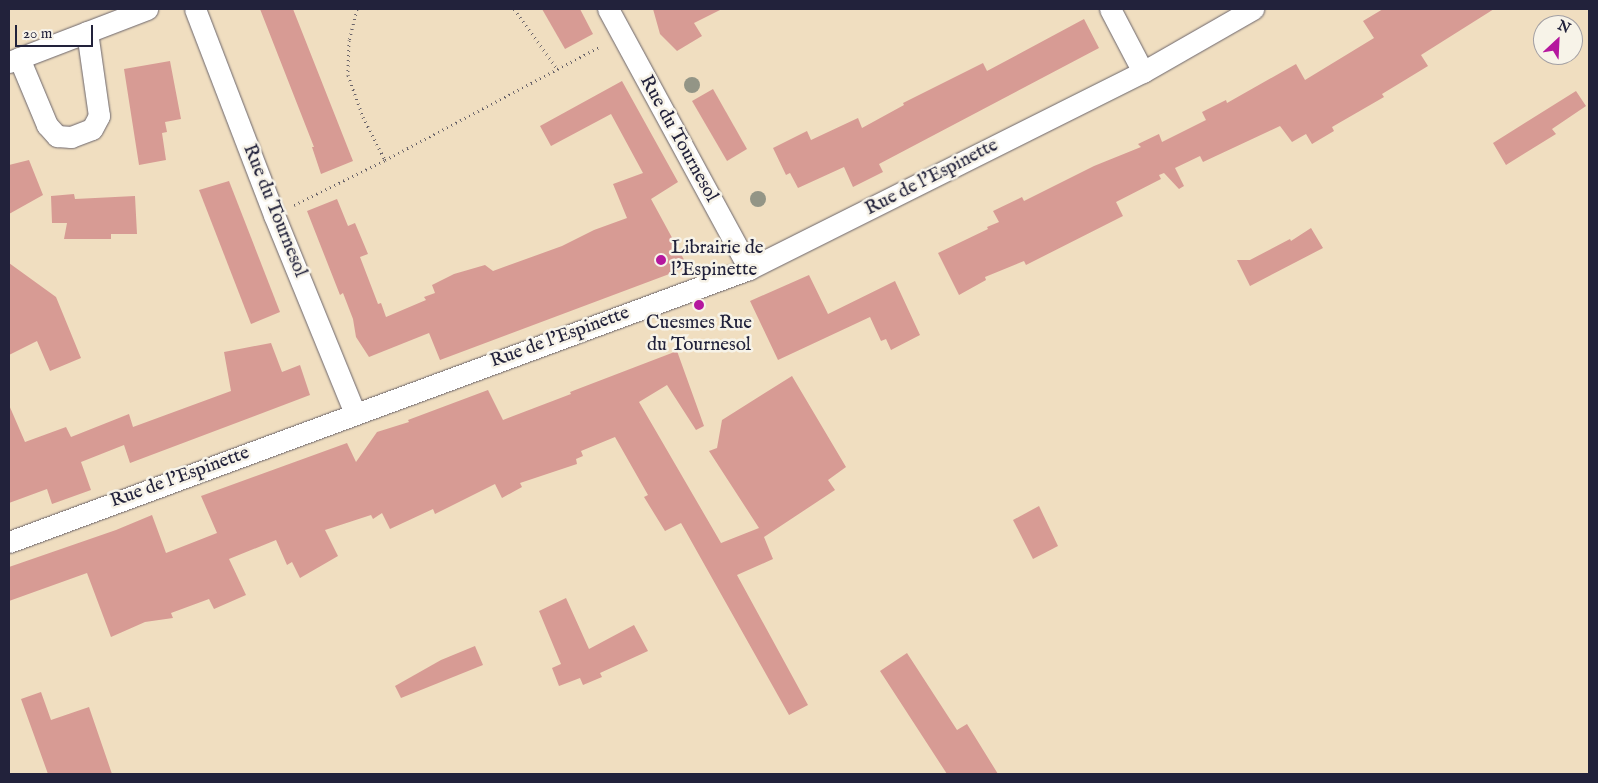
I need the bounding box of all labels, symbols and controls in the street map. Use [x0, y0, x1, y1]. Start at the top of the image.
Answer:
scale bar [18, 15, 95, 47]
north arrow [1533, 15, 1583, 65]
text: N [1555, 17, 1573, 38]
text: 20 m [23, 24, 52, 43]
street label: Rue du Tournesol [634, 72, 722, 206]
street label: Rue de l'Espinette [862, 135, 1002, 221]
street label: Rue du Tournesol [237, 141, 311, 281]
place label: Librairie de l'Espinette [671, 238, 764, 282]
marker: Librairie de l'Espinette [655, 254, 667, 266]
marker: Cuesmes Rue du Tournesol [693, 299, 705, 311]
street label: Rue de l'Espinette [487, 302, 633, 374]
place label: Cuesmes Rue du Tournesol [646, 313, 752, 357]
street label: Rue de l'Espinette [107, 442, 253, 514]

